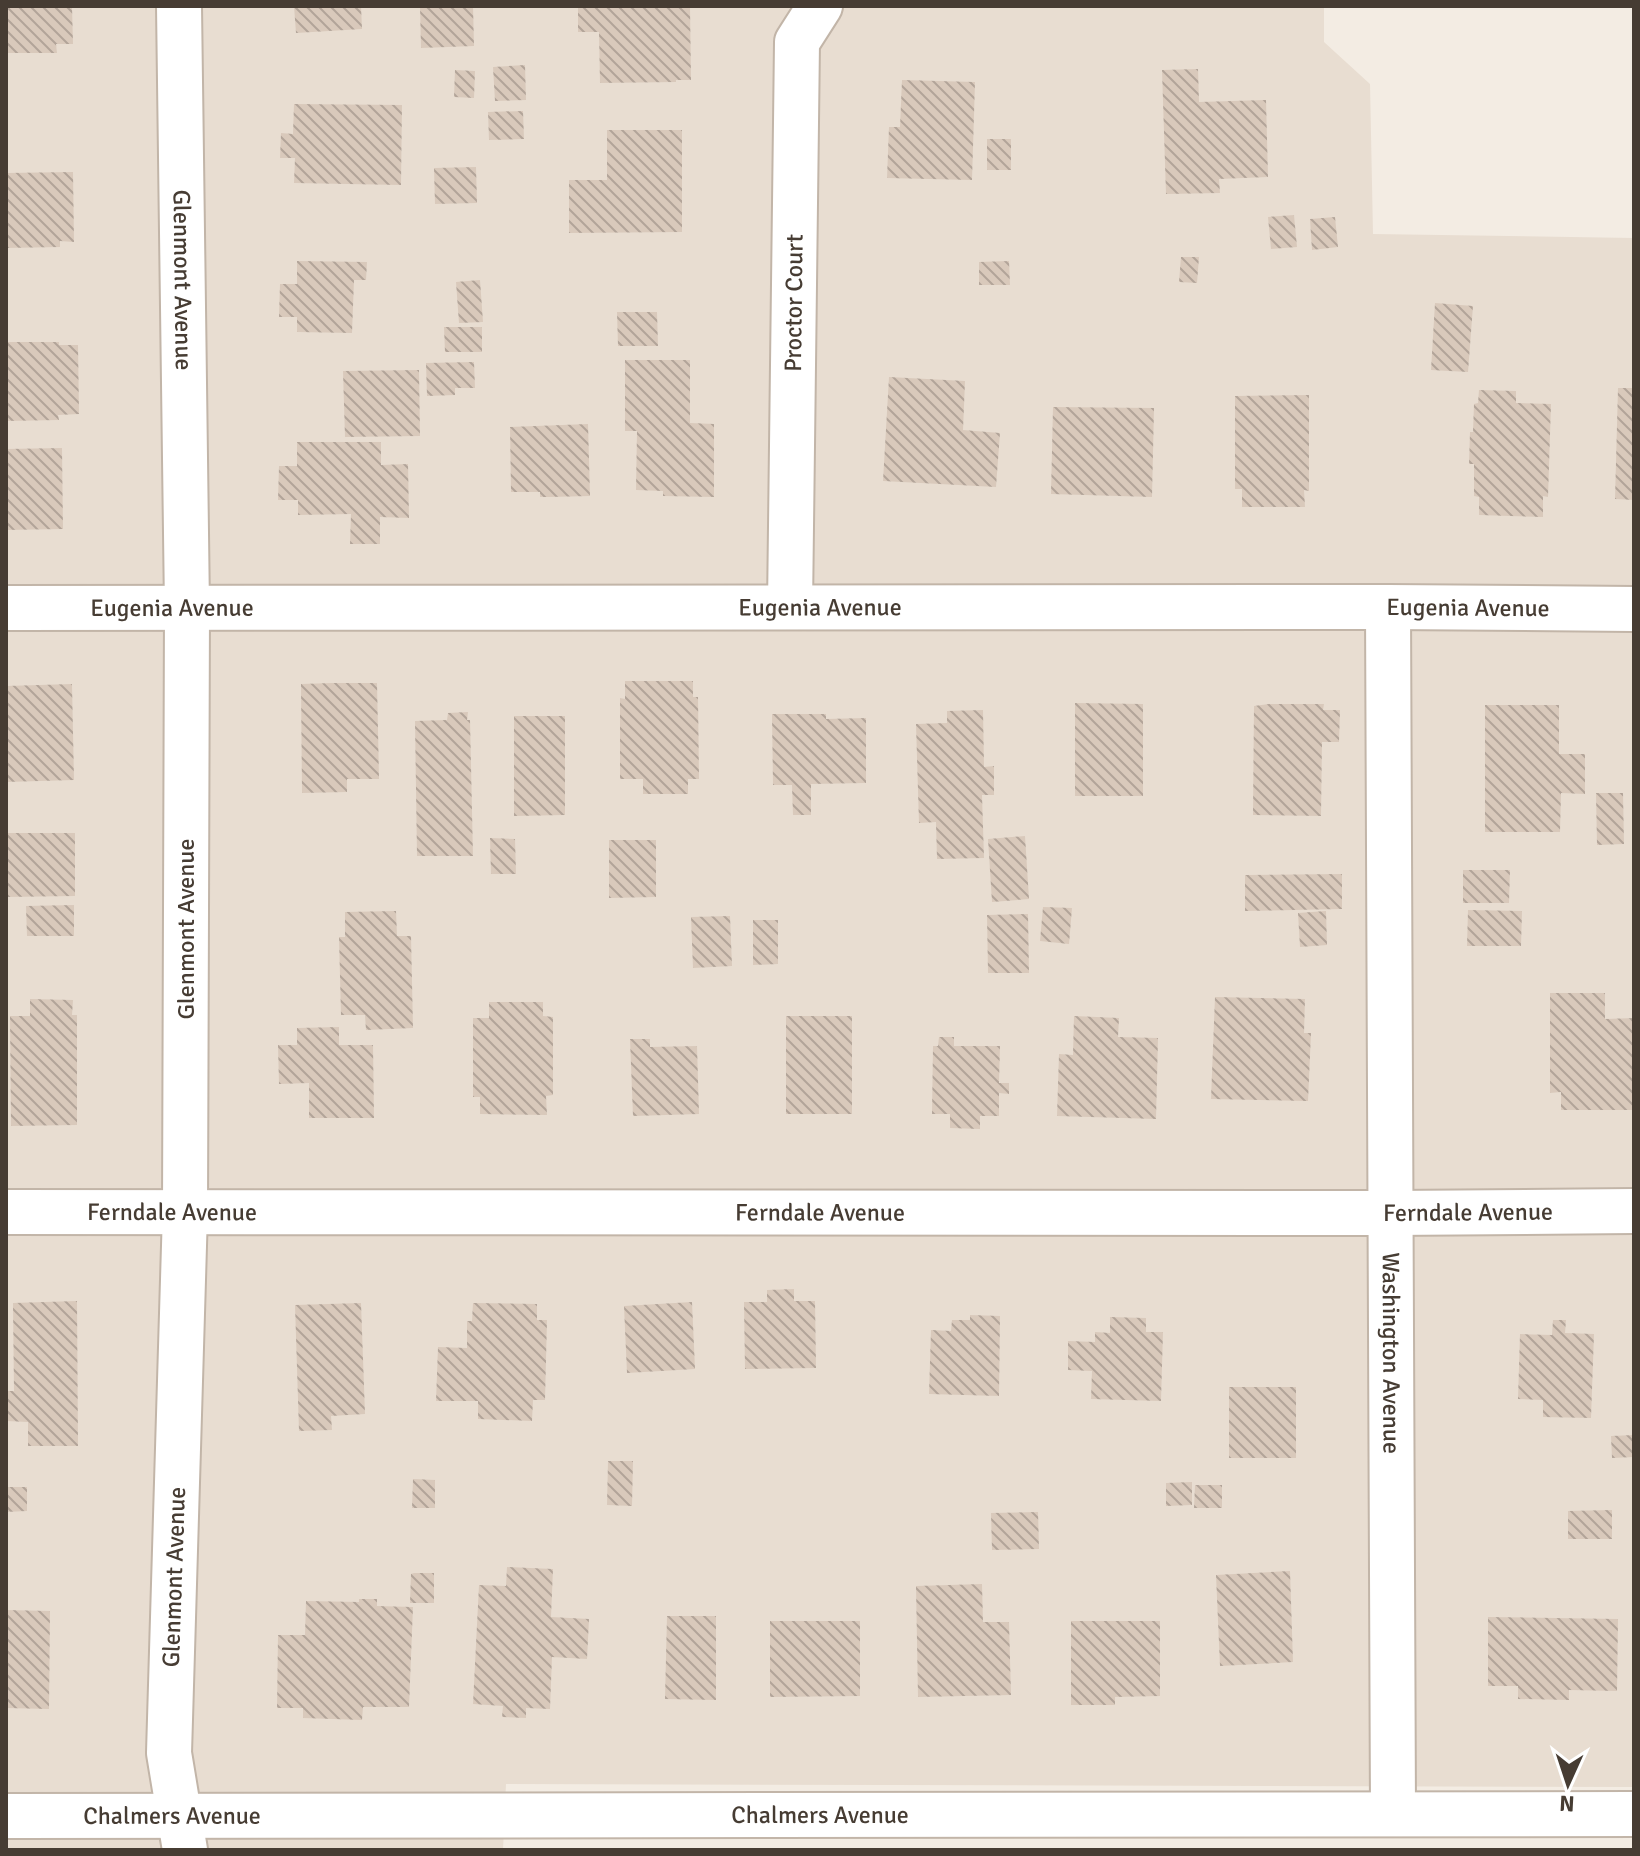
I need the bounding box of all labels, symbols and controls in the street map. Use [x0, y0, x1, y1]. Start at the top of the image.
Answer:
street label: Glenmont Avenue [166, 189, 199, 371]
street label: Proctor Court [778, 234, 810, 372]
street label: Eugenia Avenue [738, 592, 902, 622]
street label: Eugenia Avenue [1386, 592, 1550, 623]
street label: Eugenia Avenue [90, 593, 254, 623]
street label: Glenmont Avenue [171, 839, 201, 1019]
street label: Ferndale Avenue [87, 1197, 257, 1227]
street label: Ferndale Avenue [1383, 1197, 1553, 1228]
street label: Ferndale Avenue [735, 1198, 905, 1228]
street label: Washington Avenue [1376, 1252, 1407, 1454]
street label: Glenmont Avenue [156, 1486, 192, 1668]
north arrow [1528, 1744, 1608, 1824]
text: N [1559, 1790, 1575, 1817]
street label: Chalmers Avenue [731, 1800, 909, 1830]
street label: Chalmers Avenue [83, 1801, 261, 1831]

